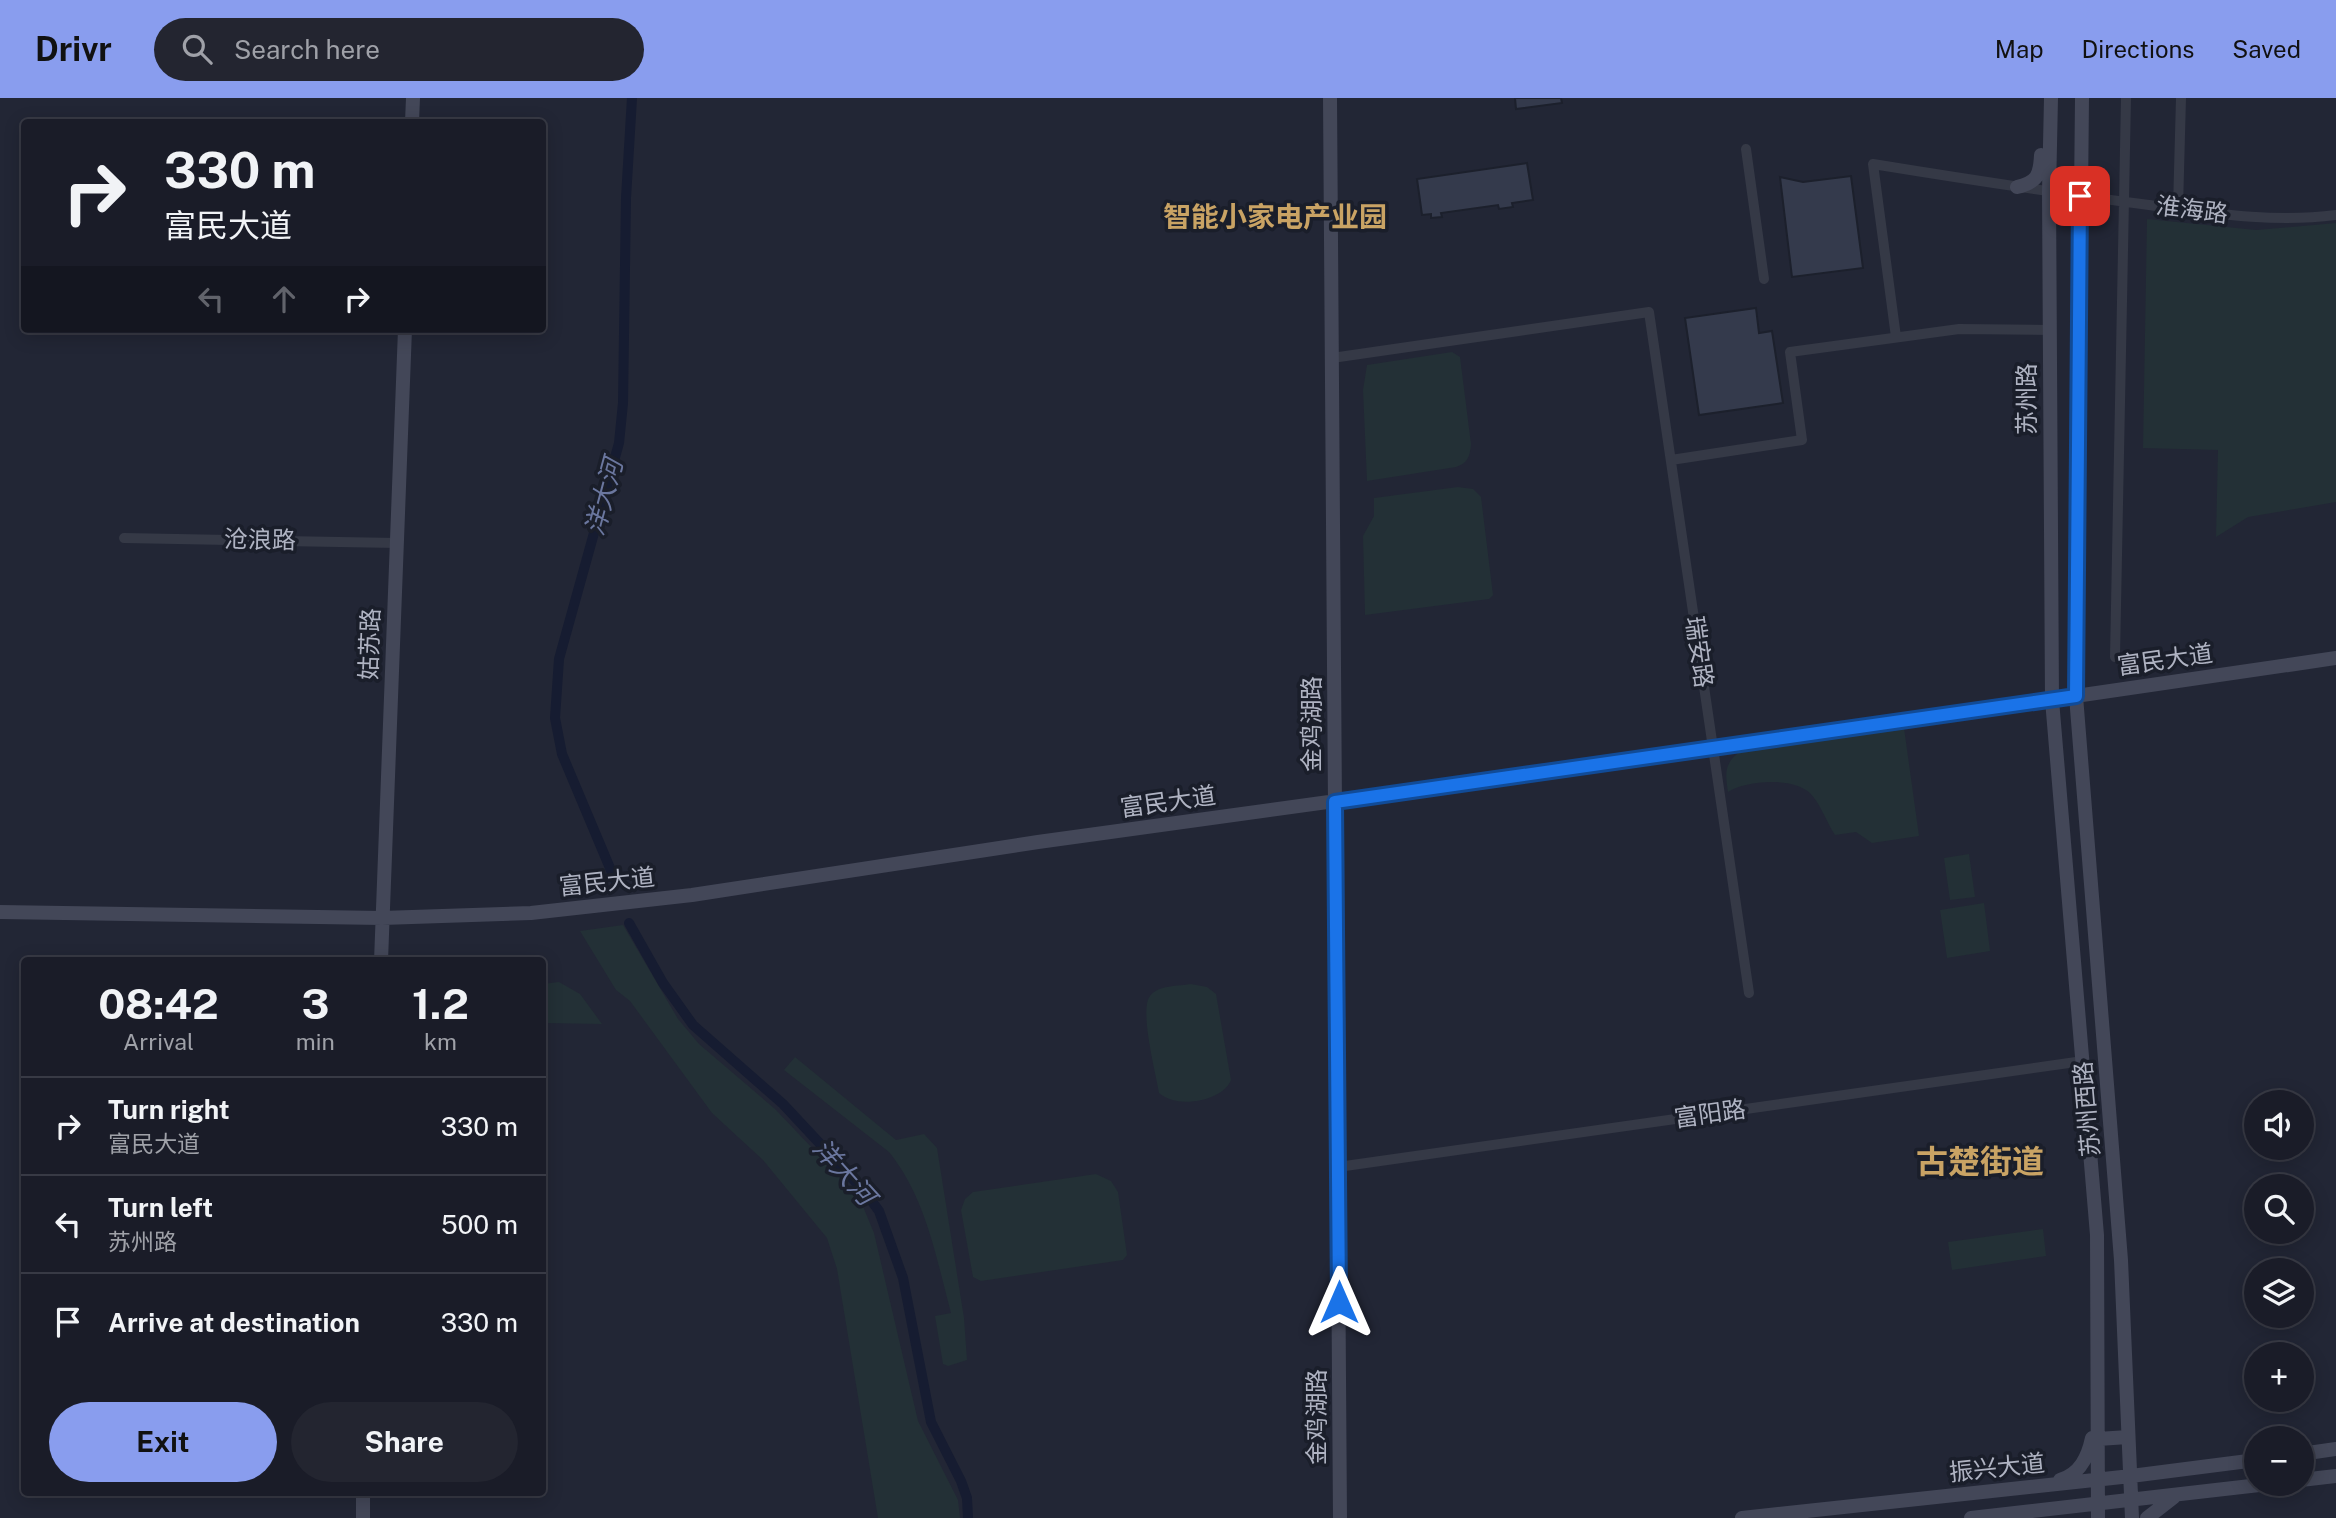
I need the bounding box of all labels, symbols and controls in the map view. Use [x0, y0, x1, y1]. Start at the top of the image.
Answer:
search box [154, 18, 644, 81]
text: Drivr [35, 30, 112, 68]
icon: search [178, 30, 216, 68]
text: Search here [234, 34, 380, 65]
text: Map [1995, 35, 2044, 63]
text: Directions [2082, 35, 2194, 63]
text: Saved [2232, 35, 2301, 63]
text: 330 m [164, 141, 315, 199]
icon: right [49, 147, 140, 238]
pin [2050, 166, 2110, 226]
icon: arrive [2061, 177, 2099, 215]
street label: 淮海路 [2155, 191, 2230, 227]
district label: 智能小家电产业园 [1163, 200, 1387, 233]
text: 富民大道 [164, 207, 292, 244]
icon: left [192, 280, 230, 318]
icon: ahead [265, 280, 303, 318]
icon: right [338, 280, 376, 318]
street label: 苏州路 [2012, 363, 2040, 435]
water label: 洋大河 [578, 450, 630, 539]
street label: 沧浪路 [224, 524, 296, 554]
street label: 姑苏路 [354, 607, 384, 680]
street label: 瑞安路 [1681, 614, 1719, 689]
street label: 富民大道 [2115, 638, 2214, 680]
street label: 金鸡湖路 [1297, 676, 1325, 772]
street label: 富民大道 [1118, 780, 1217, 822]
street label: 富民大道 [558, 862, 656, 900]
text: 08:42 [98, 979, 219, 1028]
text: 3 [301, 979, 329, 1028]
text: 1.2 [412, 979, 469, 1028]
text: Arrival [123, 1028, 194, 1055]
text: min [296, 1028, 335, 1055]
text: km [424, 1028, 457, 1055]
street label: 苏州西路 [2068, 1060, 2104, 1158]
map controls [2244, 1090, 2314, 1496]
button: sound [2244, 1090, 2314, 1160]
text: Turn right [108, 1094, 230, 1125]
street label: 富阳路 [1672, 1094, 1747, 1132]
icon: right [49, 1107, 87, 1145]
text: 330 m [441, 1111, 518, 1142]
text: 富民大道 [108, 1130, 200, 1157]
water label: 洋大河 [807, 1132, 885, 1215]
district label: 古楚街道 [1916, 1143, 2044, 1180]
button: search [2244, 1174, 2314, 1244]
text: Turn left [108, 1192, 213, 1223]
icon: left [49, 1205, 87, 1243]
text: 500 m [441, 1209, 518, 1240]
text: 苏州路 [108, 1228, 177, 1255]
button: layers [2244, 1258, 2314, 1328]
position arrow [1302, 1265, 1376, 1339]
icon: arrive [49, 1303, 87, 1341]
text: Arrive at destination [108, 1307, 360, 1338]
text: 330 m [441, 1307, 518, 1338]
button: + [2244, 1342, 2314, 1412]
street label: 金鸡湖路 [1302, 1369, 1330, 1465]
button: Exit [49, 1402, 277, 1482]
button: Share [291, 1402, 518, 1482]
button: − [2244, 1426, 2314, 1496]
street label: 振兴大道 [1948, 1448, 2046, 1486]

